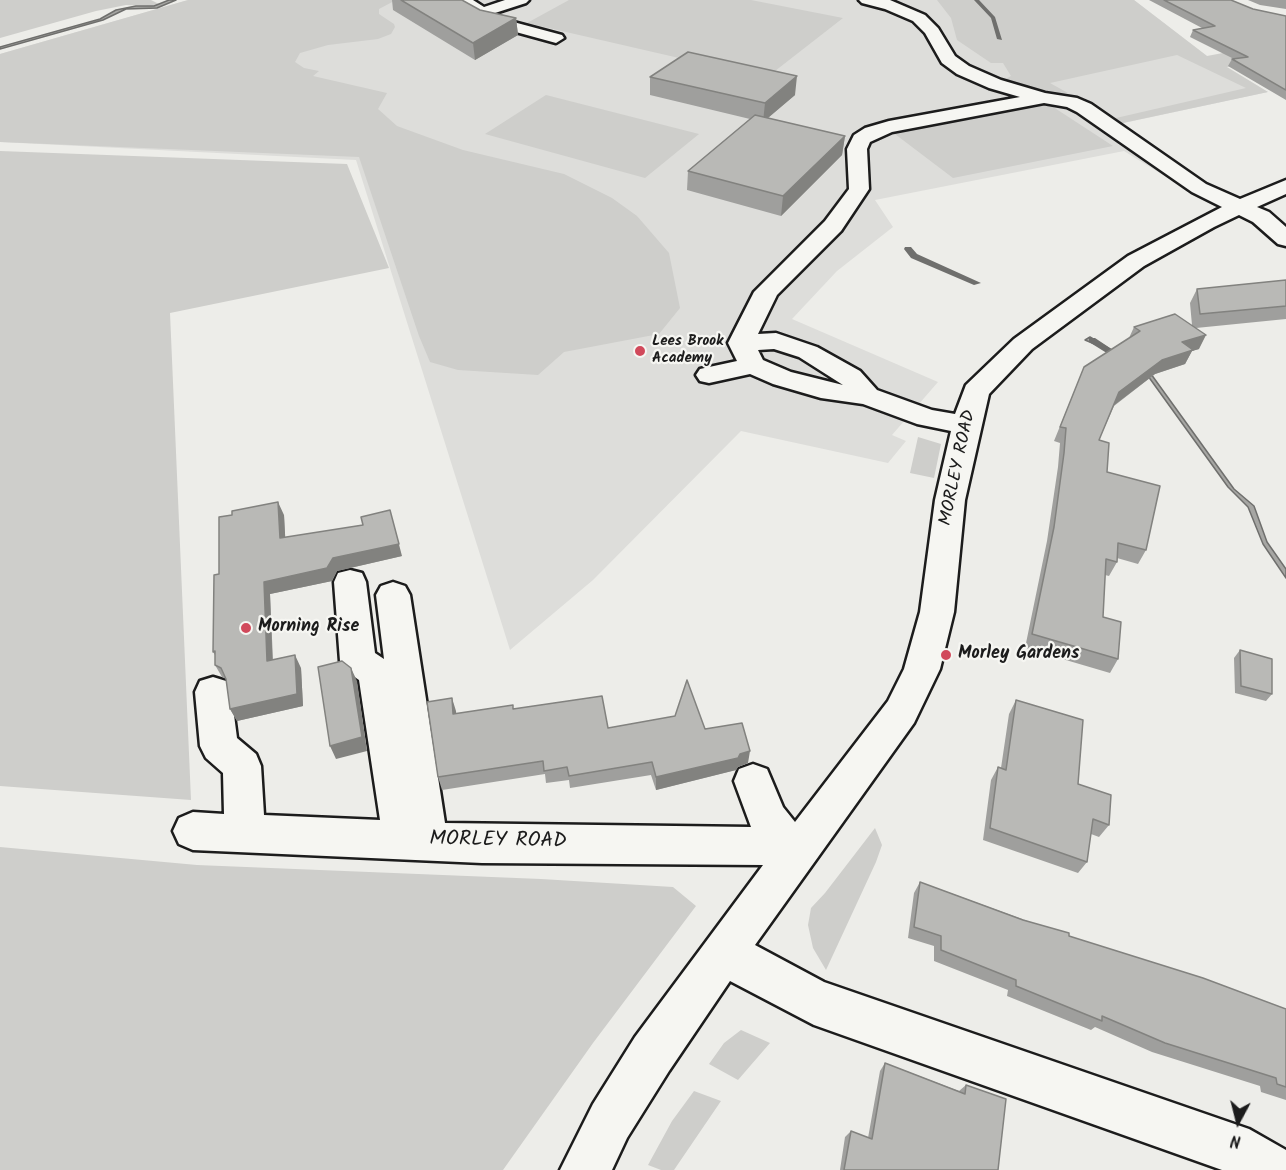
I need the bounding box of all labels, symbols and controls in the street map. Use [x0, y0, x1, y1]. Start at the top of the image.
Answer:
place label: Lees Brook Academy [652, 333, 723, 368]
marker: Lees Brook Academy [633, 344, 647, 358]
street label: MORLEY ROAD [936, 408, 982, 528]
place label: Morning Rise [258, 617, 359, 639]
marker: Morning Rise [239, 621, 253, 635]
place label: Morley Gardens [958, 644, 1079, 666]
marker: Morley Gardens [939, 648, 953, 662]
street label: MORLEY ROAD [429, 828, 567, 856]
north arrow [1208, 1092, 1268, 1152]
text: N [1229, 1127, 1242, 1153]

